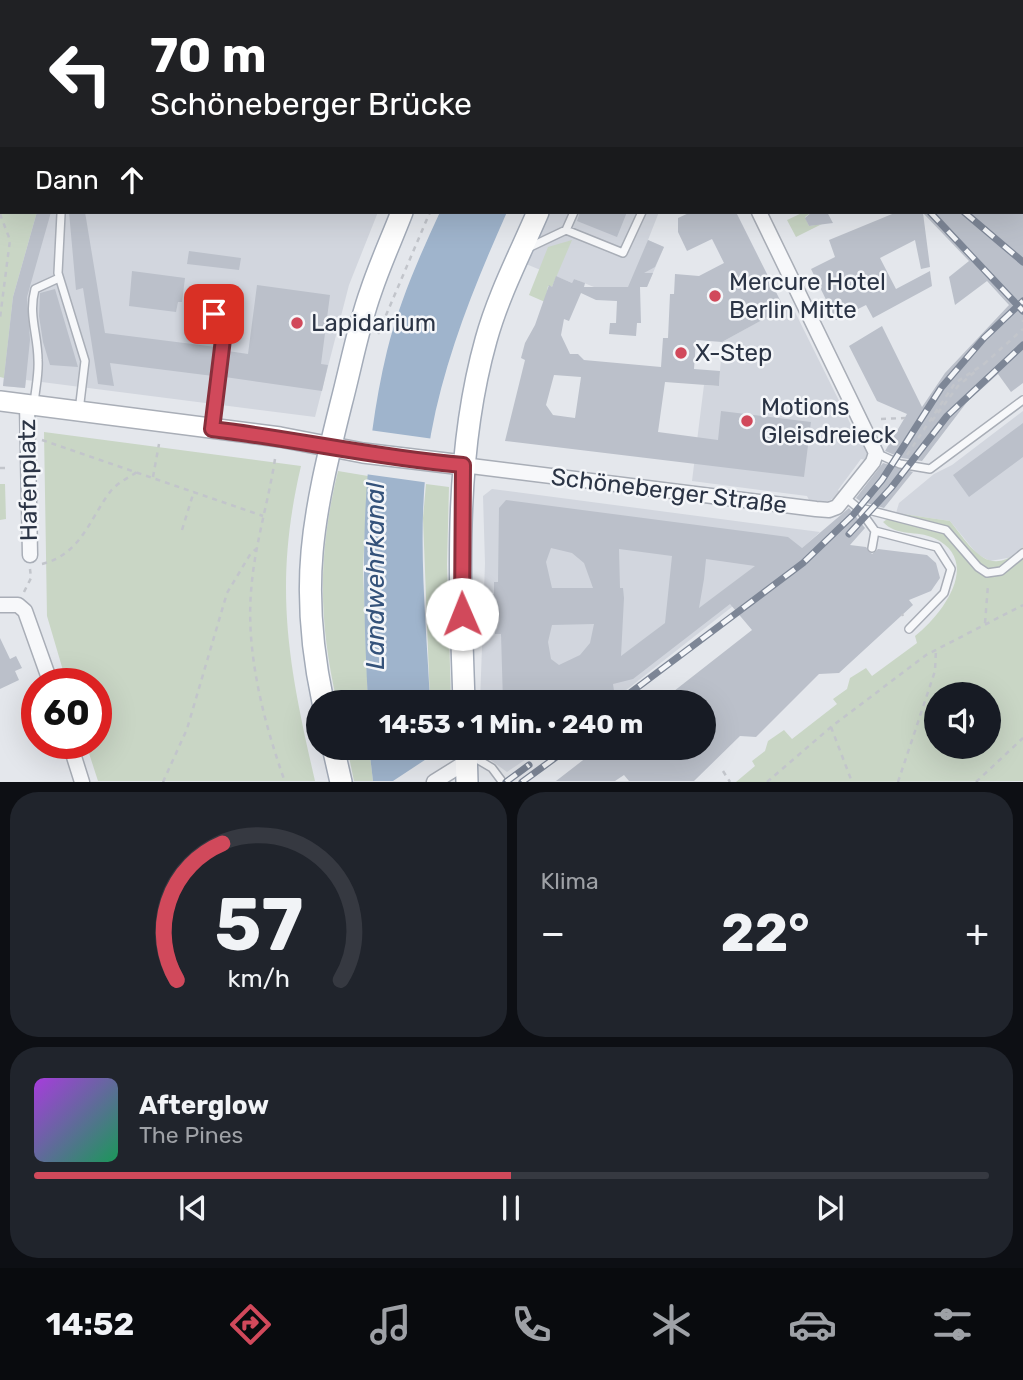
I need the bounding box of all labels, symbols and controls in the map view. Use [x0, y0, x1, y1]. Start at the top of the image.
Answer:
text: 70 m [150, 26, 267, 84]
icon: left [35, 28, 126, 119]
text: Schöneberger Brücke [150, 85, 472, 123]
icon: ahead [113, 161, 151, 199]
text: Dann [35, 165, 99, 196]
place label: Mercure Hotel Berlin Mitte [729, 268, 886, 324]
pin [184, 284, 244, 344]
marker: Mercure Hotel Berlin Mitte [707, 288, 723, 304]
icon: arrive [195, 295, 233, 333]
place label: Lapidarium [311, 309, 436, 337]
marker: Lapidarium [289, 315, 305, 331]
place label: X-Step [695, 339, 772, 367]
marker: X-Step [673, 345, 689, 361]
place label: Motions Gleisdreieck [761, 393, 897, 449]
marker: Motions Gleisdreieck [739, 413, 755, 429]
street label: Hafenplatz [13, 419, 43, 541]
street label: Schöneberger Straße [549, 463, 789, 519]
water label: Landwehrkanal [360, 482, 391, 670]
position arrow [425, 577, 499, 651]
speed limit sign: 60 [21, 668, 112, 759]
map controls [924, 682, 1001, 759]
button: sound [924, 682, 1001, 759]
text: 14:53 · 1 Min. · 240 m [379, 709, 643, 740]
text: Klima [541, 867, 599, 895]
text: 57 [214, 883, 303, 969]
text: 22° [721, 902, 810, 964]
text: − [541, 910, 565, 956]
text: + [965, 910, 989, 956]
text: km/h [227, 964, 289, 993]
text: Afterglow [139, 1090, 269, 1121]
text: The Pines [139, 1121, 243, 1149]
icon: previous [174, 1189, 212, 1227]
icon: pause [492, 1189, 530, 1227]
icon: next [811, 1189, 849, 1227]
icon: directions [226, 1300, 275, 1349]
icon: music [366, 1300, 415, 1349]
icon: phone [507, 1300, 556, 1349]
icon: climate [647, 1300, 696, 1349]
icon: car [788, 1300, 837, 1349]
icon: filters [928, 1300, 977, 1349]
text: 14:52 [46, 1305, 134, 1343]

